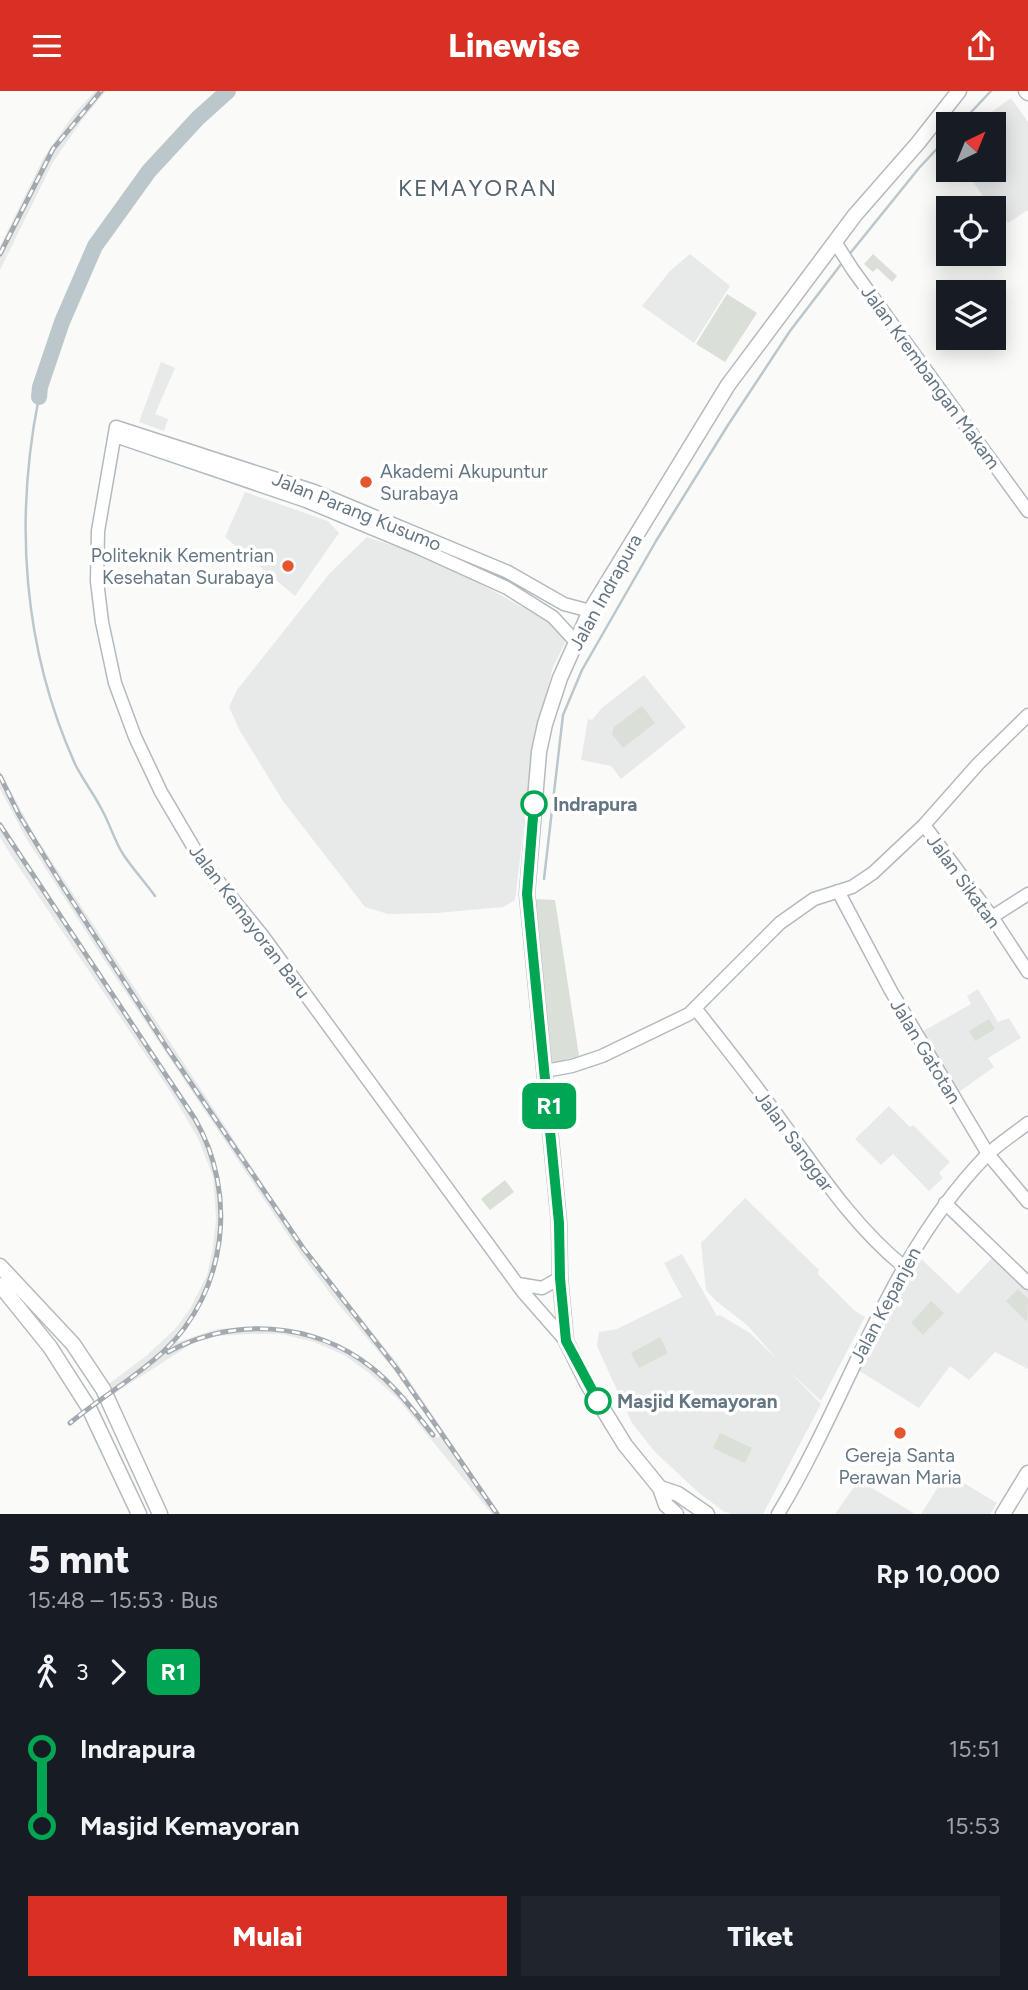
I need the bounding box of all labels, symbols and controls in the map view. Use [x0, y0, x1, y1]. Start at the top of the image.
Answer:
icon: menu [28, 27, 66, 65]
text: Linewise [448, 27, 580, 65]
icon: share [962, 27, 1000, 65]
north arrow [936, 112, 1006, 182]
map controls [936, 112, 1006, 350]
district label: KEMAYORAN [398, 174, 558, 202]
button: locate [936, 196, 1006, 266]
button: layers [936, 280, 1006, 350]
street label: Jalan Krembangan Makam [856, 281, 1005, 474]
place label: Akademi Akupuntur Surabaya [380, 460, 548, 505]
street label: Jalan Parang Kusumo [269, 467, 445, 556]
marker: Akademi Akupuntur Surabaya [358, 474, 374, 490]
street label: Jalan Indrapura [564, 530, 647, 654]
place label: Politeknik Kementrian Kesehatan Surabaya [91, 544, 274, 589]
marker: Politeknik Kementrian Kesehatan Surabaya [280, 558, 296, 574]
marker: Indrapura [521, 791, 547, 817]
place label: Indrapura [553, 793, 637, 816]
street label: Jalan Sikatan [922, 830, 1005, 933]
street label: Jalan Kemayoran Baru [184, 840, 315, 1003]
street label: Jalan Gatotan [885, 995, 966, 1108]
line badge: R1 [518, 1083, 580, 1129]
street label: Jalan Sanggar [750, 1086, 839, 1197]
text: R1 [536, 1091, 562, 1120]
street label: Jalan Kepanjen [845, 1243, 926, 1367]
marker: Masjid Kemayoran [585, 1388, 611, 1414]
place label: Masjid Kemayoran [617, 1390, 777, 1413]
marker: Gereja Santa Perawan Maria [892, 1425, 908, 1441]
place label: Gereja Santa Perawan Maria [838, 1444, 962, 1489]
text: 5 mnt [28, 1537, 130, 1583]
text: Rp 10,000 [876, 1558, 1000, 1590]
text: 15:48 – 15:53 · Bus [28, 1586, 218, 1614]
icon: walk [28, 1653, 66, 1691]
icon: forward [99, 1653, 137, 1691]
text: R1 [161, 1657, 186, 1686]
text: 3 [76, 1658, 89, 1686]
text: Indrapura [80, 1733, 196, 1765]
text: 15:51 [949, 1735, 1000, 1763]
text: Masjid Kemayoran [80, 1810, 300, 1842]
text: 15:53 [946, 1812, 1000, 1840]
button: Mulai [28, 1896, 507, 1976]
button: Tiket [521, 1896, 1000, 1976]

